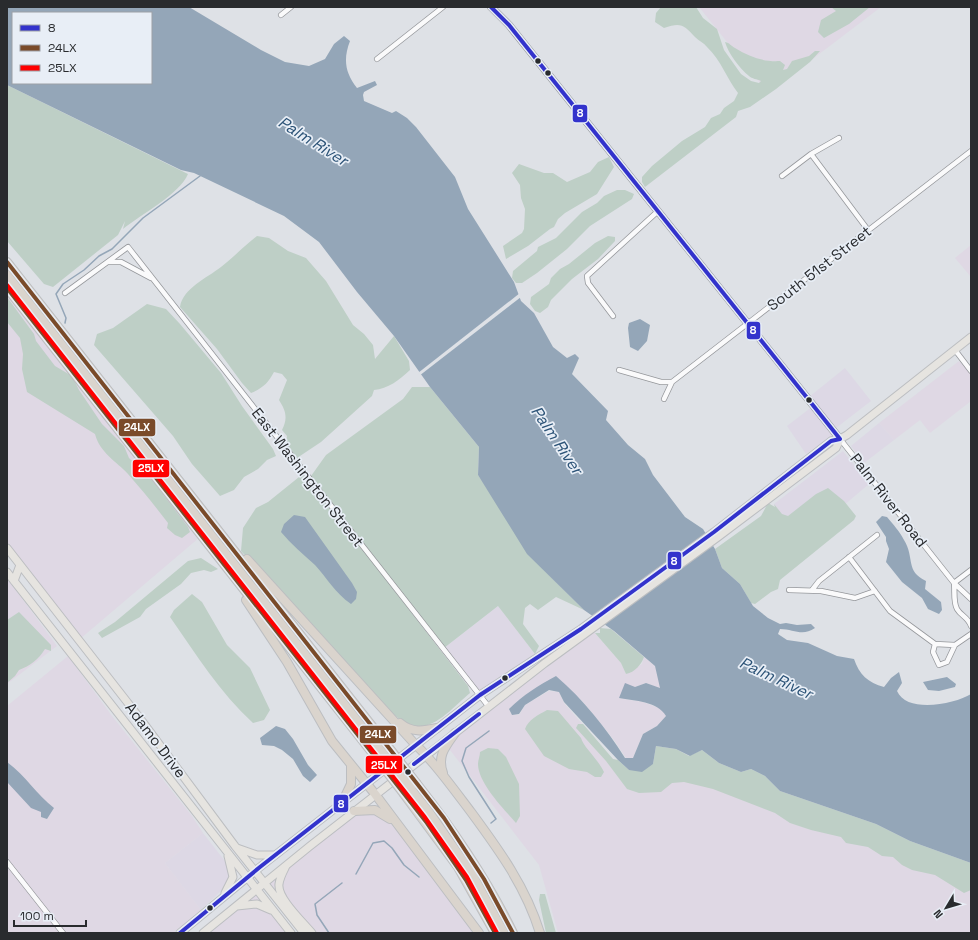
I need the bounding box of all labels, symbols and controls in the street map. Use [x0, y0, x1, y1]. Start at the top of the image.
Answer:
legend [12, 12, 152, 84]
text: 8 [48, 20, 55, 36]
text: 24LX [48, 40, 77, 56]
unlabelled marker [533, 56, 543, 66]
text: 25LX [48, 60, 77, 76]
unlabelled marker [543, 68, 553, 78]
line badge: 8 [572, 104, 588, 123]
text: 8 [577, 106, 584, 120]
water label: Palm River [274, 111, 353, 172]
street label: South 51st Street [763, 221, 875, 315]
line badge: 8 [746, 321, 761, 340]
text: 8 [750, 323, 757, 337]
unlabelled marker [804, 395, 814, 405]
water label: Palm River [526, 402, 589, 480]
street label: East Washington Street [248, 404, 368, 550]
line badge: 24LX [118, 418, 156, 437]
text: 24LX [124, 420, 150, 434]
street label: Palm River Road [846, 449, 932, 551]
line badge: 25LX [132, 459, 170, 478]
text: 25LX [138, 461, 164, 475]
line badge: 8 [667, 551, 682, 570]
text: 8 [671, 554, 678, 568]
water label: Palm River [736, 652, 818, 705]
unlabelled marker [500, 673, 510, 683]
street label: Adamo Drive [121, 698, 191, 782]
line badge: 24LX [359, 725, 397, 744]
text: 24LX [365, 727, 391, 741]
line badge: 25LX [365, 755, 403, 774]
text: 25LX [371, 758, 397, 772]
unlabelled marker [403, 767, 413, 777]
line badge: 8 [333, 794, 349, 813]
text: 8 [338, 797, 345, 811]
north arrow [926, 888, 966, 928]
scale bar [14, 902, 86, 928]
unlabelled marker [205, 903, 215, 913]
text: N [930, 907, 946, 921]
text: 100 m [20, 908, 54, 924]

